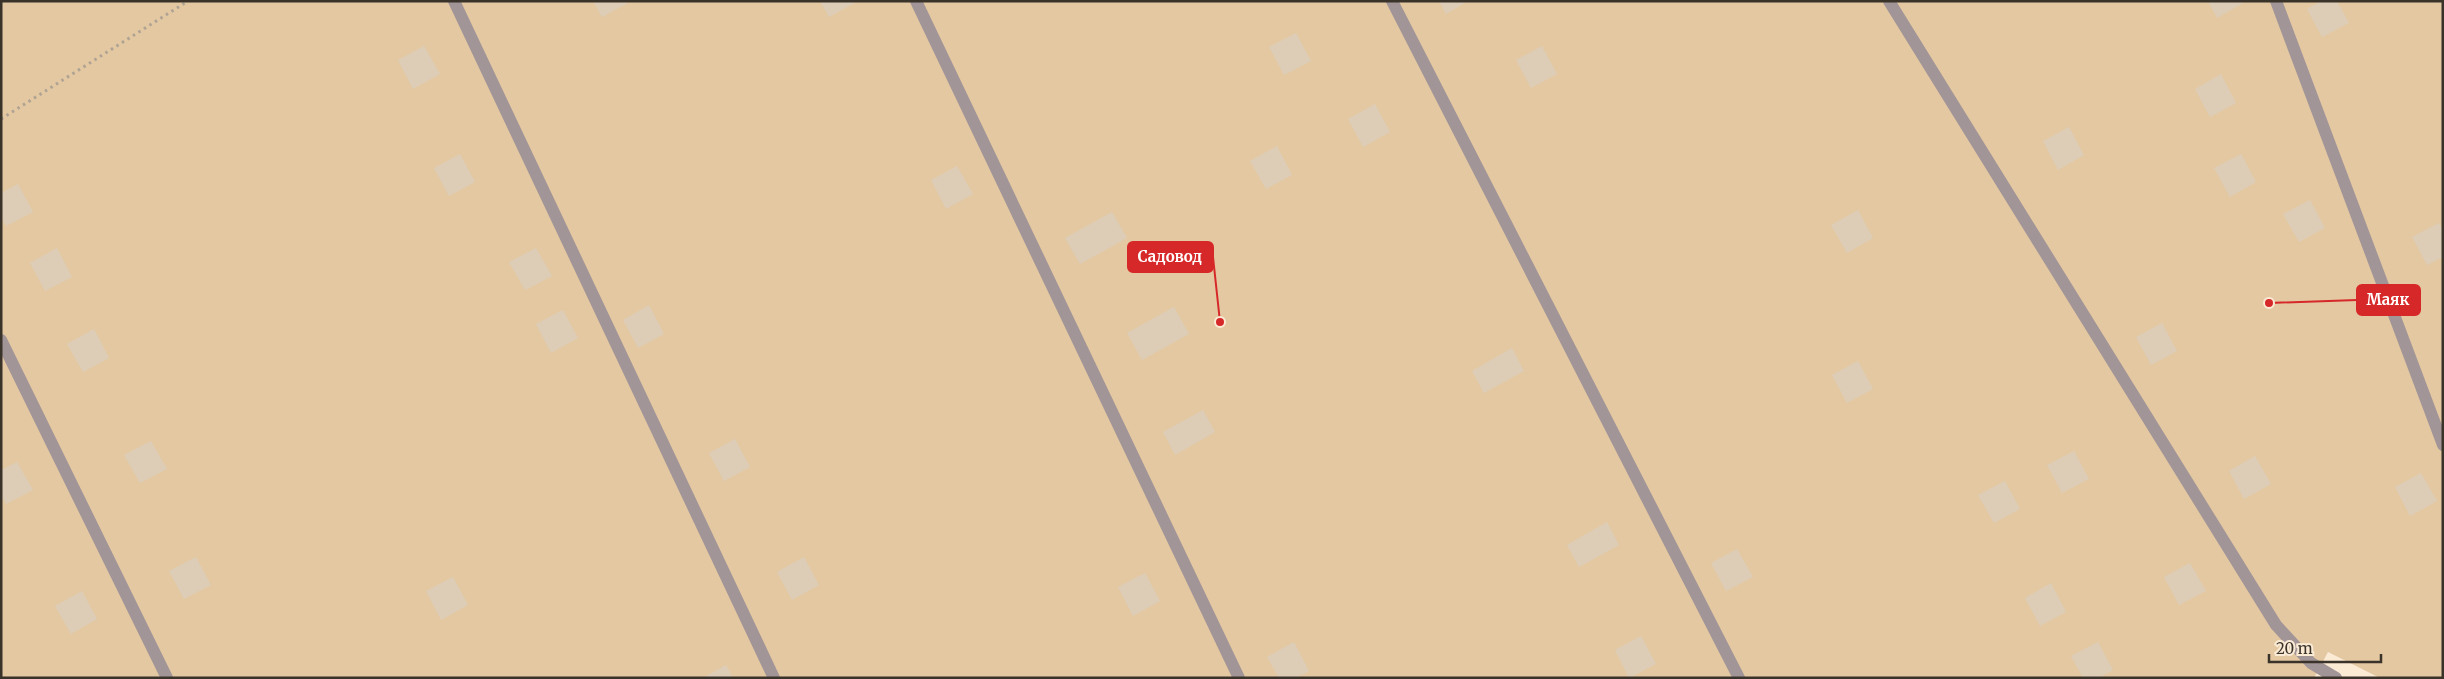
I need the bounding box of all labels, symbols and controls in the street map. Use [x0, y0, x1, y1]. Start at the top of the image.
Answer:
callout: Садовод [1128, 242, 1213, 272]
text: Садовод [1138, 247, 1202, 266]
callout: Маяк [2357, 285, 2420, 315]
text: Маяк [2367, 290, 2410, 309]
scale bar [2269, 632, 2382, 664]
text: 20 m [2276, 639, 2313, 658]

